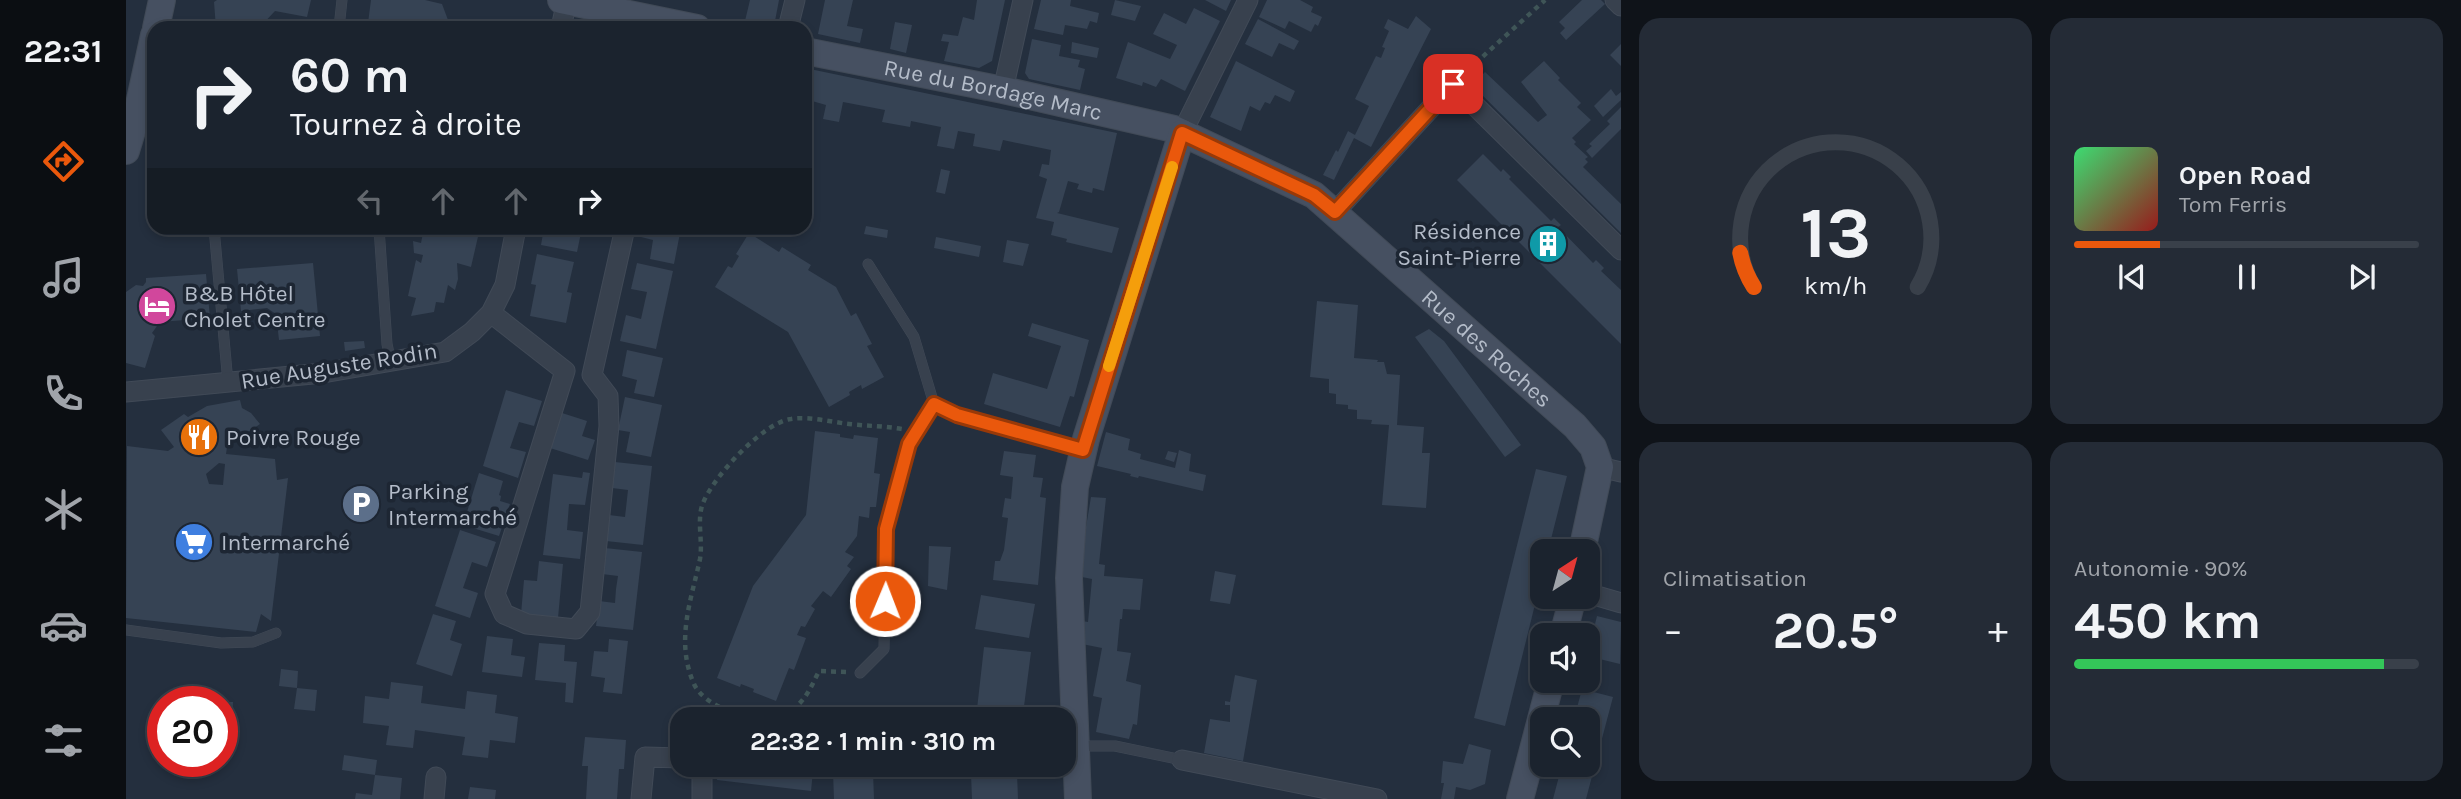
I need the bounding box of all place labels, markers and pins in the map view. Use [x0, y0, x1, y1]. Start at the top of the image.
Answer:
pin [1423, 54, 1483, 114]
place label: Résidence Saint-Pierre [1397, 218, 1521, 271]
building icon: Résidence Saint-Pierre [1527, 223, 1569, 265]
place label: B&B Hôtel Cholet Centre [184, 280, 325, 333]
hotel icon: B&B Hôtel Cholet Centre [136, 285, 178, 327]
restaurant icon: Poivre Rouge [178, 416, 220, 458]
place label: Poivre Rouge [226, 424, 361, 451]
place label: Parking Intermarché [388, 478, 517, 531]
parking icon: Parking Intermarché [340, 483, 382, 525]
supermarket icon: Intermarché [173, 521, 215, 563]
place label: Intermarché [221, 529, 350, 556]

